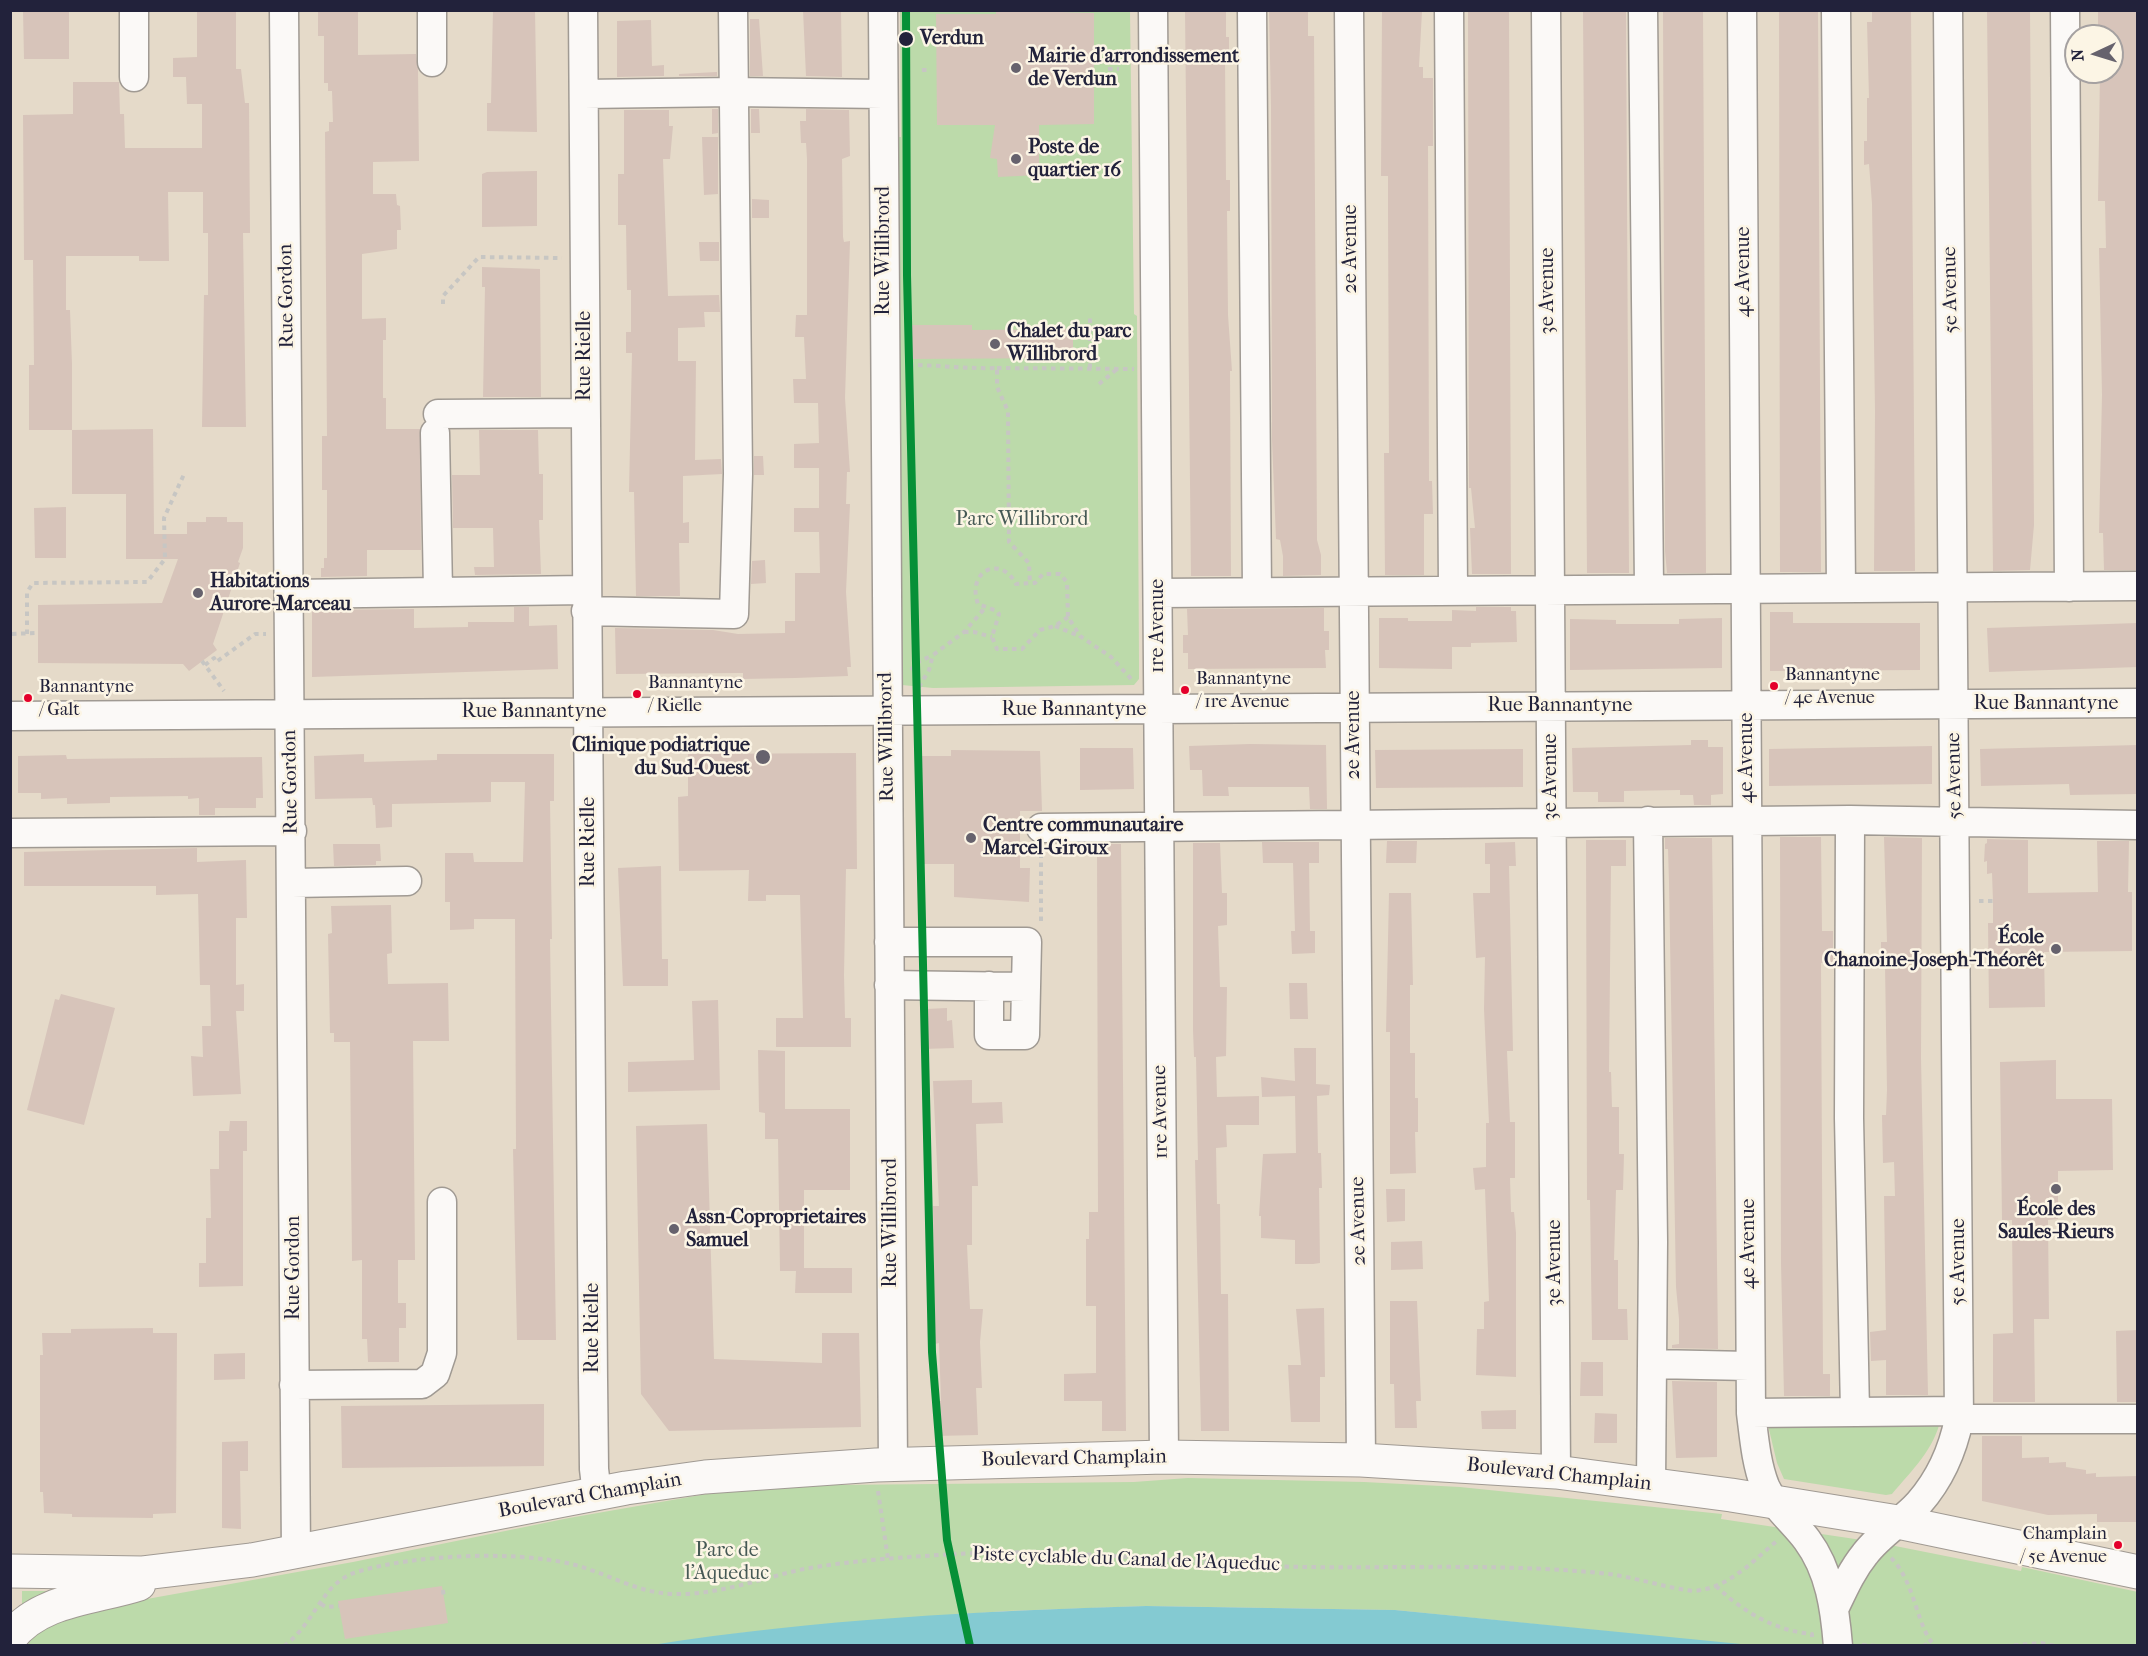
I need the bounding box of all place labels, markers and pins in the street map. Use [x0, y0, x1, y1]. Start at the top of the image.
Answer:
place label: Verdun [920, 27, 984, 51]
marker: Verdun [897, 30, 915, 48]
place label: Mairie d'arrondissement de Verdun [1028, 45, 1239, 92]
marker: Mairie d'arrondissement de Verdun [1009, 61, 1023, 75]
place label: Poste de quartier 16 [1028, 136, 1121, 183]
marker: Poste de quartier 16 [1009, 152, 1023, 166]
place label: Chalet du parc Willibrord [1007, 320, 1131, 367]
marker: Chalet du parc Willibrord [988, 337, 1002, 351]
place label: Habitations Aurore-Marceau [210, 570, 351, 617]
marker: Habitations Aurore-Marceau [191, 586, 205, 600]
place label: Bannantyne / 4e Avenue [1785, 665, 1880, 708]
place label: Bannantyne / 1re Avenue [1196, 669, 1291, 712]
place label: Bannantyne / Rielle [648, 673, 743, 716]
place label: Bannantyne / Galt [39, 677, 134, 720]
marker: Bannantyne / 4e Avenue [1768, 680, 1780, 692]
marker: Bannantyne / 1re Avenue [1179, 684, 1191, 696]
marker: Bannantyne / Rielle [631, 688, 643, 700]
marker: Bannantyne / Galt [22, 692, 34, 704]
place label: Clinique podiatrique du Sud-Ouest [572, 734, 750, 781]
marker: Clinique podiatrique du Sud-Ouest [754, 748, 772, 766]
place label: Centre communautaire Marcel-Giroux [983, 814, 1183, 861]
marker: Centre communautaire Marcel-Giroux [964, 831, 978, 845]
place label: École Chanoine-Joseph-Théorêt [1824, 926, 2044, 973]
marker: École Chanoine-Joseph-Théorêt [2049, 942, 2063, 956]
marker: École des Saules-Rieurs [2049, 1182, 2063, 1196]
place label: École des Saules-Rieurs [1998, 1198, 2114, 1245]
place label: Assn-Coproprietaires Samuel [686, 1206, 866, 1253]
marker: Assn-Coproprietaires Samuel [667, 1222, 681, 1236]
place label: Champlain / 5e Avenue [2020, 1524, 2107, 1567]
marker: Champlain / 5e Avenue [2112, 1539, 2124, 1551]

